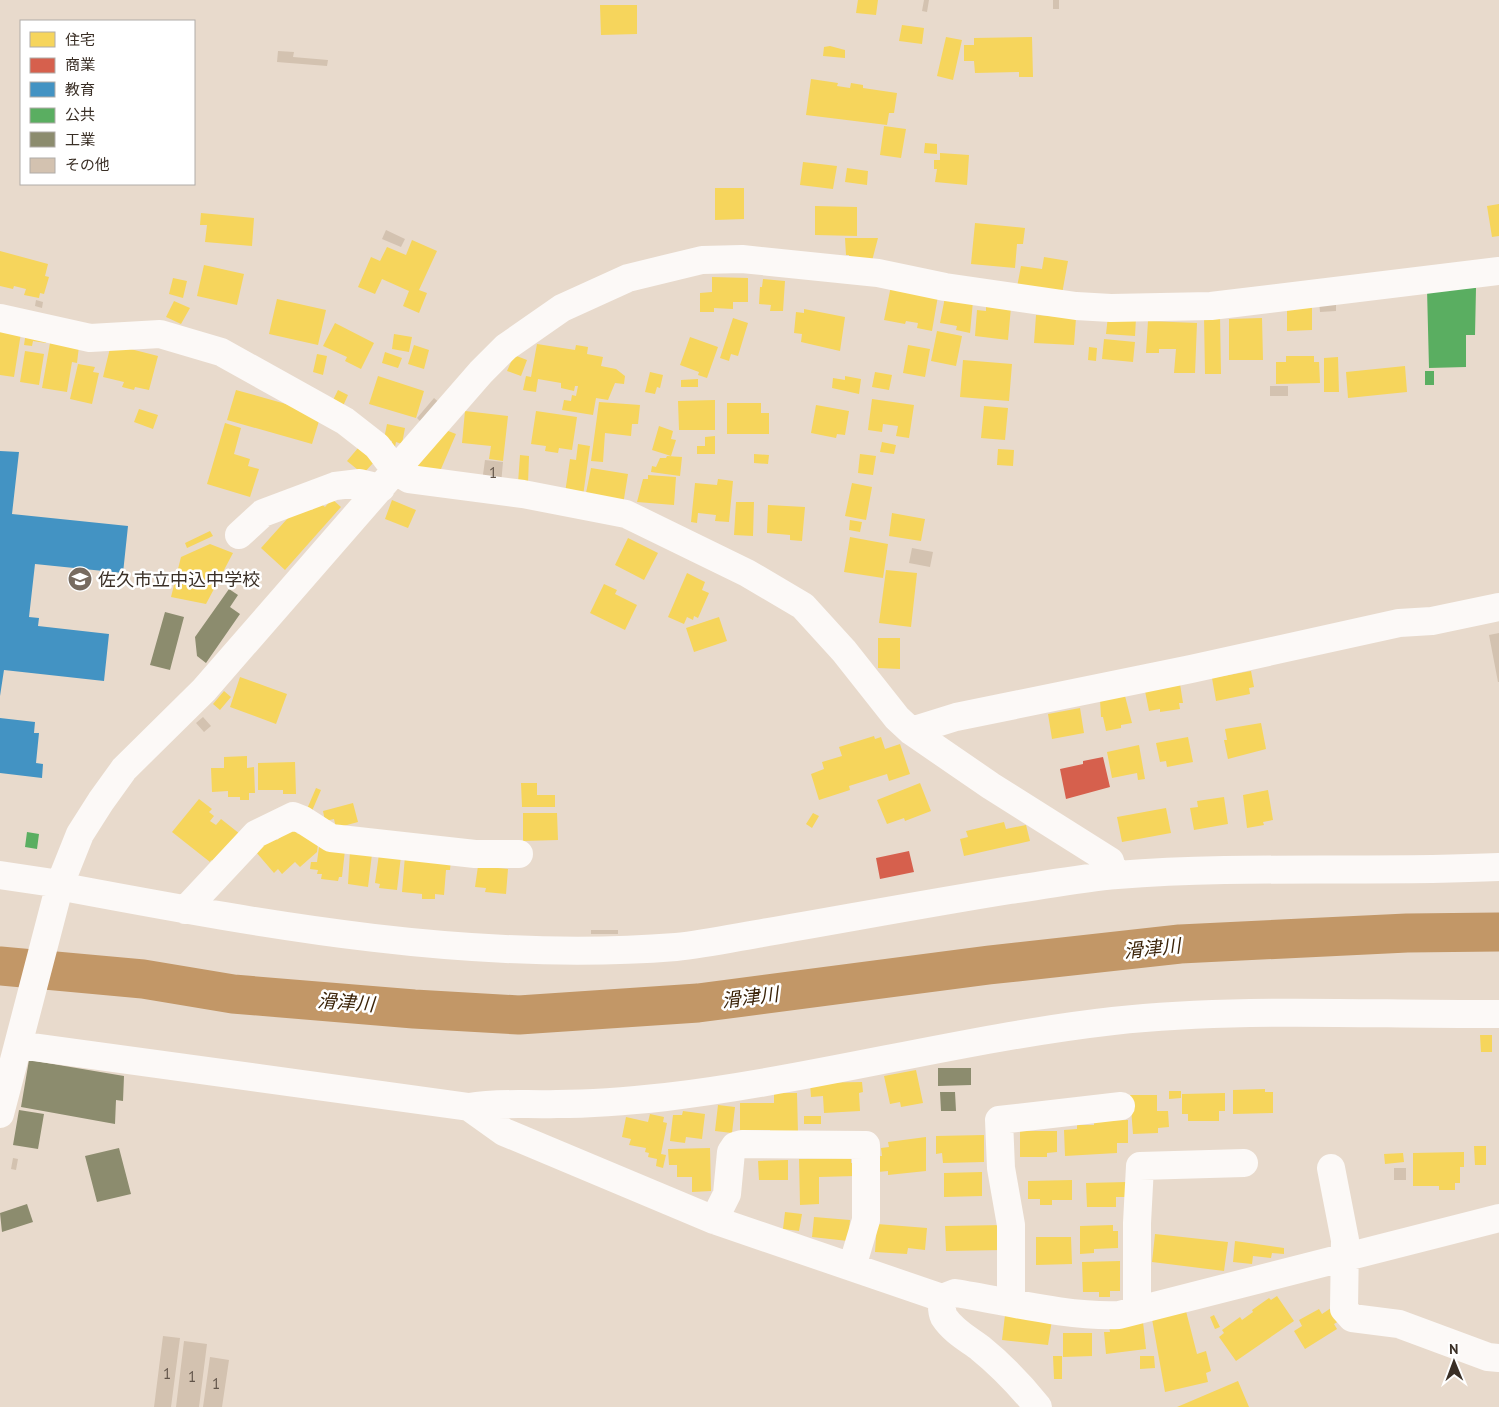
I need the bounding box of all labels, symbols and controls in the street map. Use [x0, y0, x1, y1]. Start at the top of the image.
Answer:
legend [20, 20, 195, 185]
text: 住宅 [65, 30, 95, 49]
text: 商業 [65, 55, 95, 74]
text: 教育 [65, 80, 95, 99]
text: 公共 [65, 105, 95, 124]
text: 工業 [65, 130, 95, 149]
text: その他 [65, 155, 110, 174]
house number: 1 [489, 463, 497, 482]
school or university icon: 佐久市立中込中学校 [67, 566, 93, 592]
place label: 佐久市立中込中学校 [98, 568, 260, 591]
water label: 滑津川 [1122, 933, 1184, 963]
water label: 滑津川 [720, 981, 782, 1012]
water label: 滑津川 [317, 988, 377, 1016]
north arrow [1429, 1337, 1479, 1387]
text: N [1449, 1340, 1459, 1358]
house number: 1 [163, 1364, 171, 1383]
house number: 1 [188, 1367, 196, 1386]
house number: 1 [212, 1374, 220, 1393]

